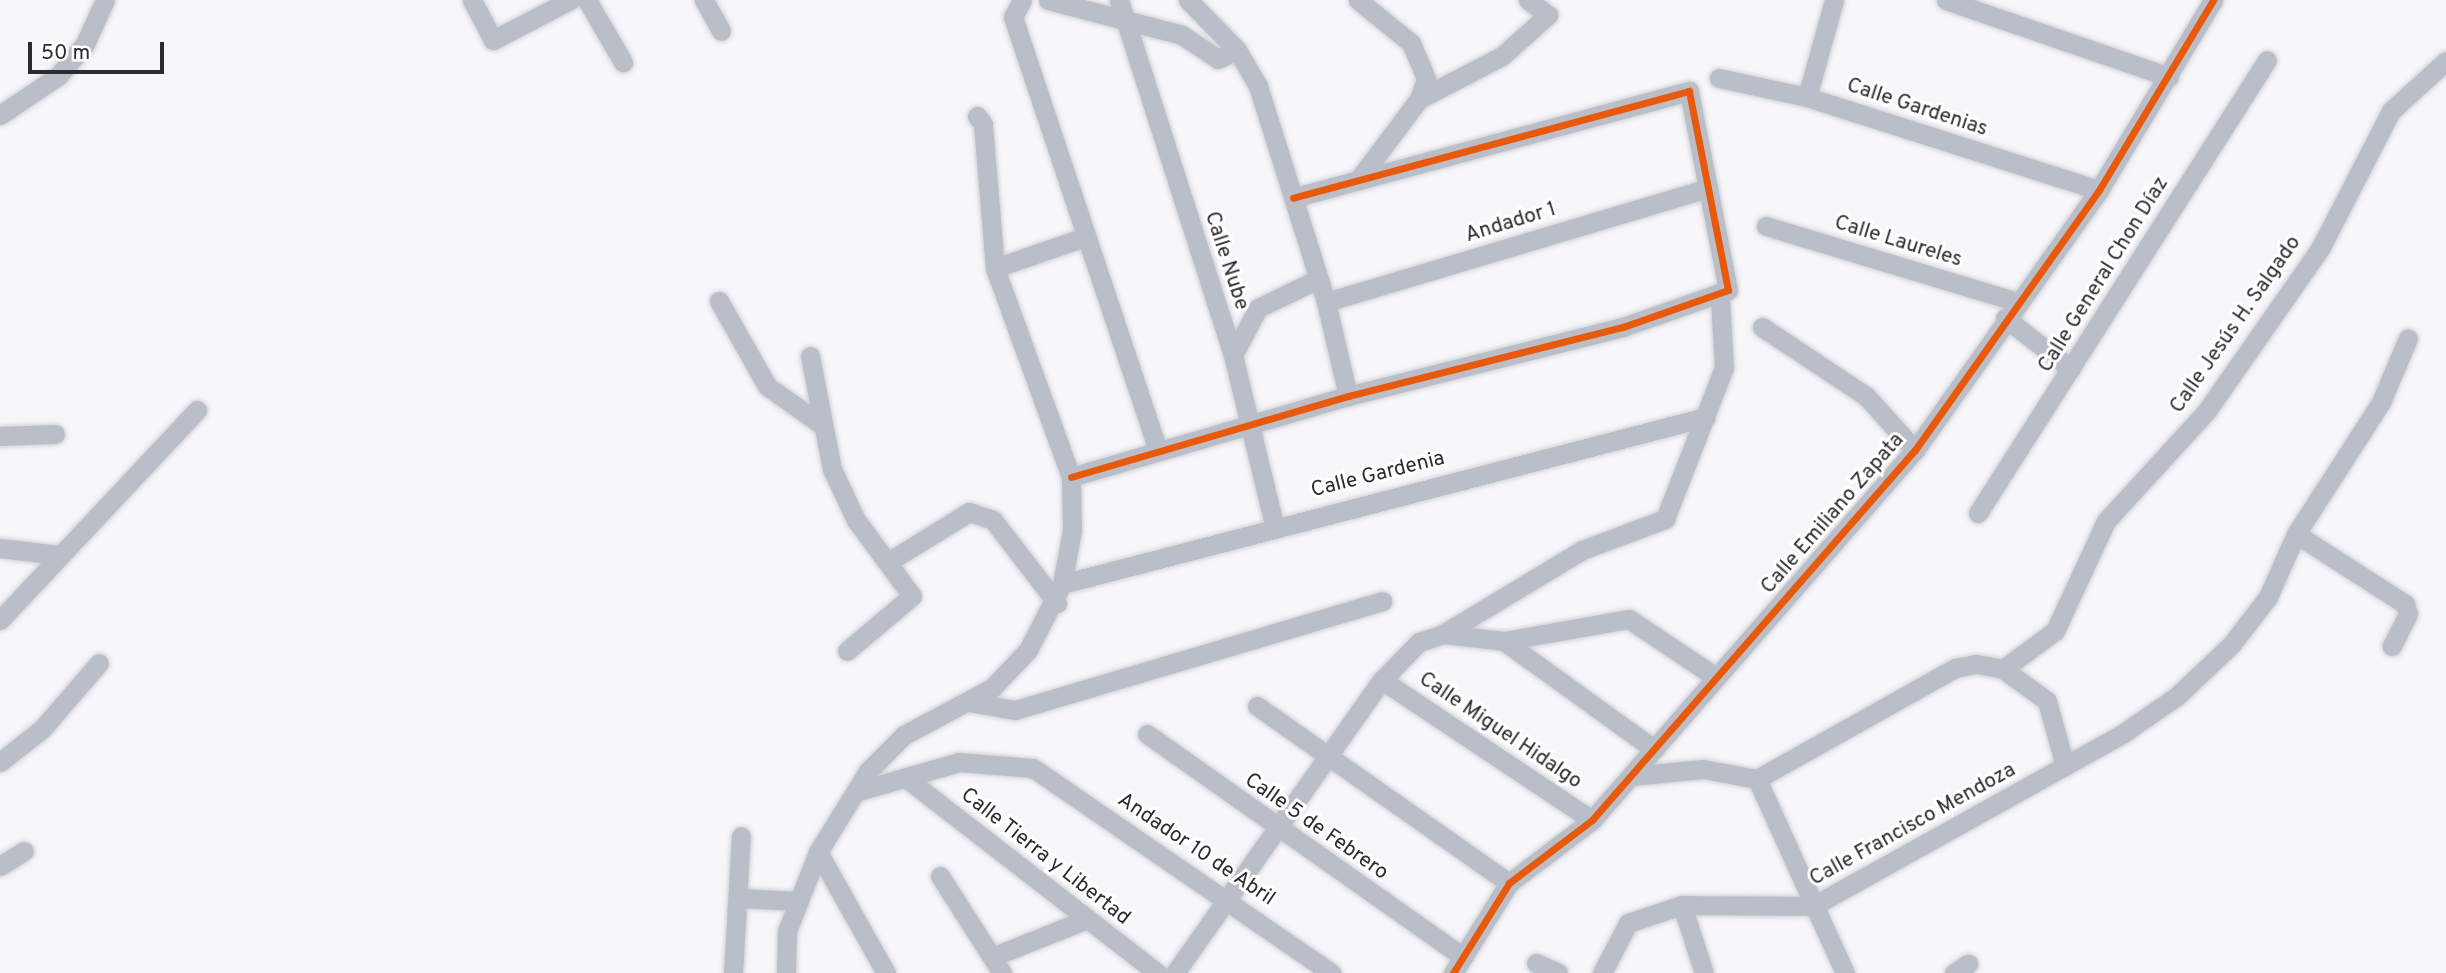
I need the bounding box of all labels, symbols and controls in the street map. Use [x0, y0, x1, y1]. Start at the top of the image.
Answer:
scale bar [32, 28, 168, 72]
text: 50 m [41, 40, 90, 67]
street label: Calle Gardenias [1843, 73, 1991, 143]
street label: Calle General Chon Díaz [2033, 172, 2175, 378]
street label: Andador 1 [1462, 197, 1560, 249]
street label: Calle Nube [1198, 209, 1254, 313]
street label: Calle Laureles [1831, 211, 1965, 273]
street label: Calle Jesús H. Salgado [2165, 231, 2307, 419]
street label: Calle Emiliano Zapata [1756, 428, 1910, 600]
street label: Calle Gardenia [1309, 446, 1447, 504]
street label: Calle Miguel Hidalgo [1414, 667, 1586, 795]
street label: Calle Francisco Mendoza [1806, 758, 2020, 892]
street label: Calle 5 de Febrero [1239, 768, 1393, 886]
street label: Calle Tierra y Libertad [955, 783, 1135, 931]
street label: Andador 10 de Abril [1112, 788, 1280, 912]

